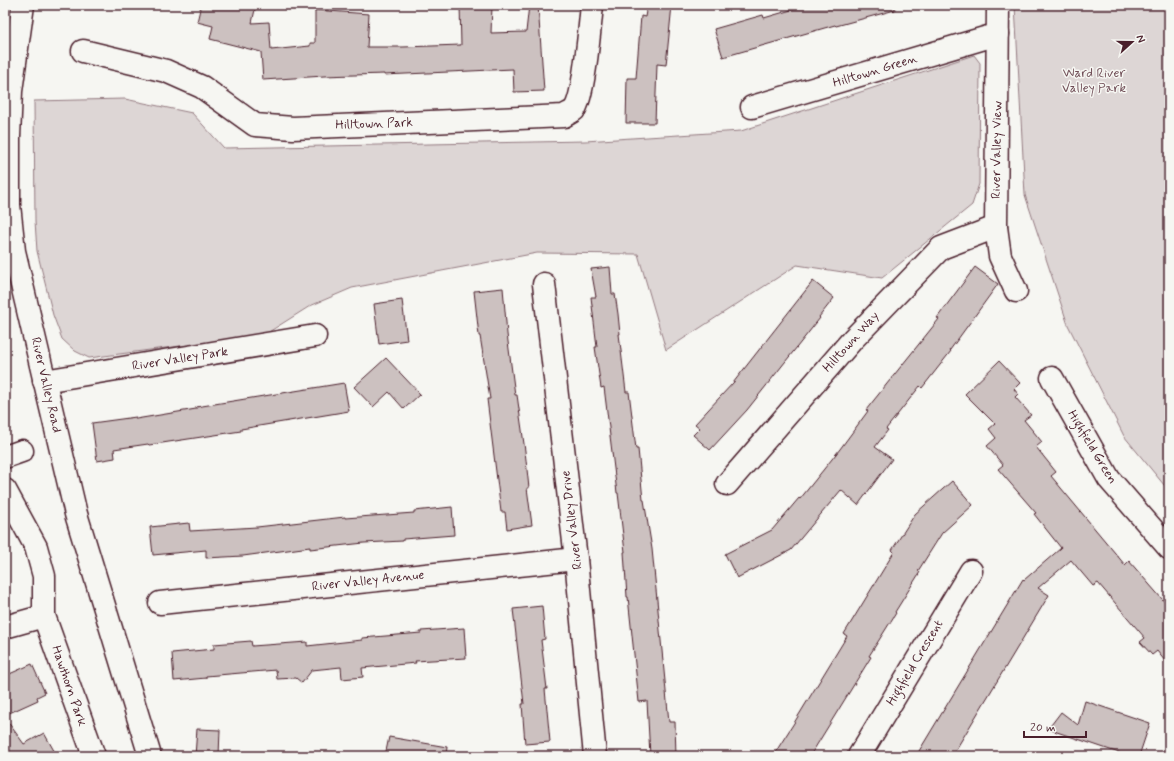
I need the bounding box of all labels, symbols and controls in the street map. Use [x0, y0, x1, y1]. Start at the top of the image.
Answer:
north arrow [1112, 22, 1152, 62]
text: N [1133, 33, 1148, 45]
street label: Hilltown Green [831, 50, 919, 92]
park label: Ward River Valley Park [1062, 65, 1126, 97]
street label: River Valley View [988, 101, 1006, 199]
street label: Hilltown Park [335, 114, 414, 134]
street label: Hilltown Way [819, 308, 883, 376]
street label: River Valley Road [27, 336, 65, 434]
street label: River Valley Park [131, 343, 230, 375]
street label: Highfield Green [1062, 407, 1121, 488]
street label: River Valley Drive [557, 469, 587, 570]
street label: River Valley Avenue [311, 567, 425, 595]
street label: Highfield Crescent [883, 617, 949, 710]
street label: Hawthorn Park [47, 643, 91, 729]
scale bar [1024, 713, 1086, 739]
text: 20 m [1030, 720, 1056, 736]

